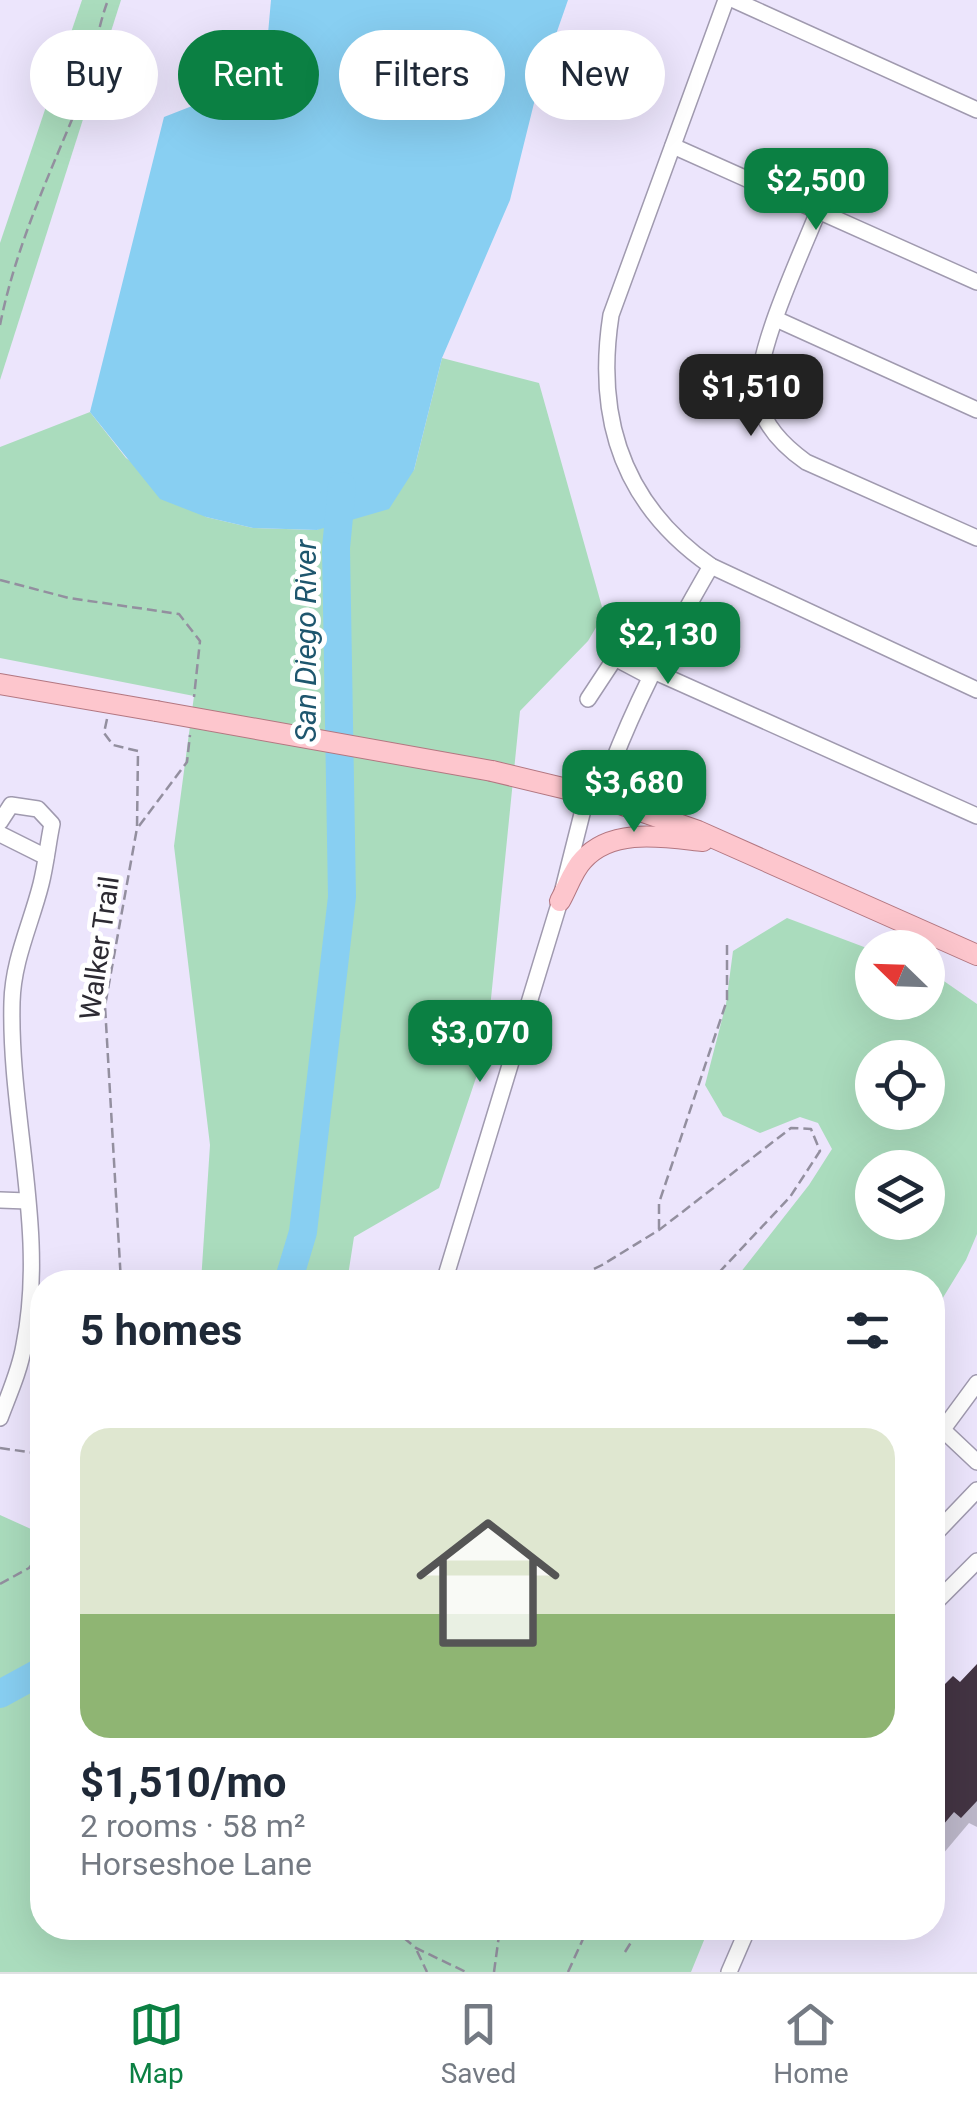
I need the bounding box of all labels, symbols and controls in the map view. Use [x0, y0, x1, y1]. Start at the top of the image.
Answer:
chip: Buy [30, 30, 158, 120]
chip: Rent [178, 30, 319, 120]
chip: Filters [339, 30, 505, 120]
chip: New [525, 30, 665, 120]
pin: $2,500 [735, 148, 897, 233]
text: $2,500 [766, 161, 866, 199]
pin: $1,510 [670, 354, 832, 439]
text: $1,510 [701, 367, 801, 405]
water label: San Diego River [288, 539, 323, 742]
pin: $2,130 [587, 602, 749, 687]
text: $2,130 [618, 615, 718, 653]
pin: $3,680 [553, 750, 715, 835]
text: $3,680 [584, 763, 684, 801]
street label: Walker Trail [73, 874, 126, 1022]
north arrow [855, 930, 945, 1020]
map controls [855, 930, 945, 1240]
pin: $3,070 [399, 1000, 561, 1085]
text: $3,070 [430, 1013, 530, 1051]
button: locate [855, 1040, 945, 1130]
button: layers [855, 1150, 945, 1240]
icon: filters [840, 1303, 895, 1358]
text: 5 homes [80, 1306, 242, 1355]
icon: home [398, 1493, 578, 1673]
text: $1,510/mo [80, 1758, 287, 1807]
text: 2 rooms · 58 m² [80, 1807, 305, 1845]
text: Horseshoe Lane [80, 1845, 312, 1883]
tab: Map [128, 1997, 184, 2090]
tab: Saved [441, 1997, 516, 2090]
tab: Home [773, 1997, 849, 2090]

